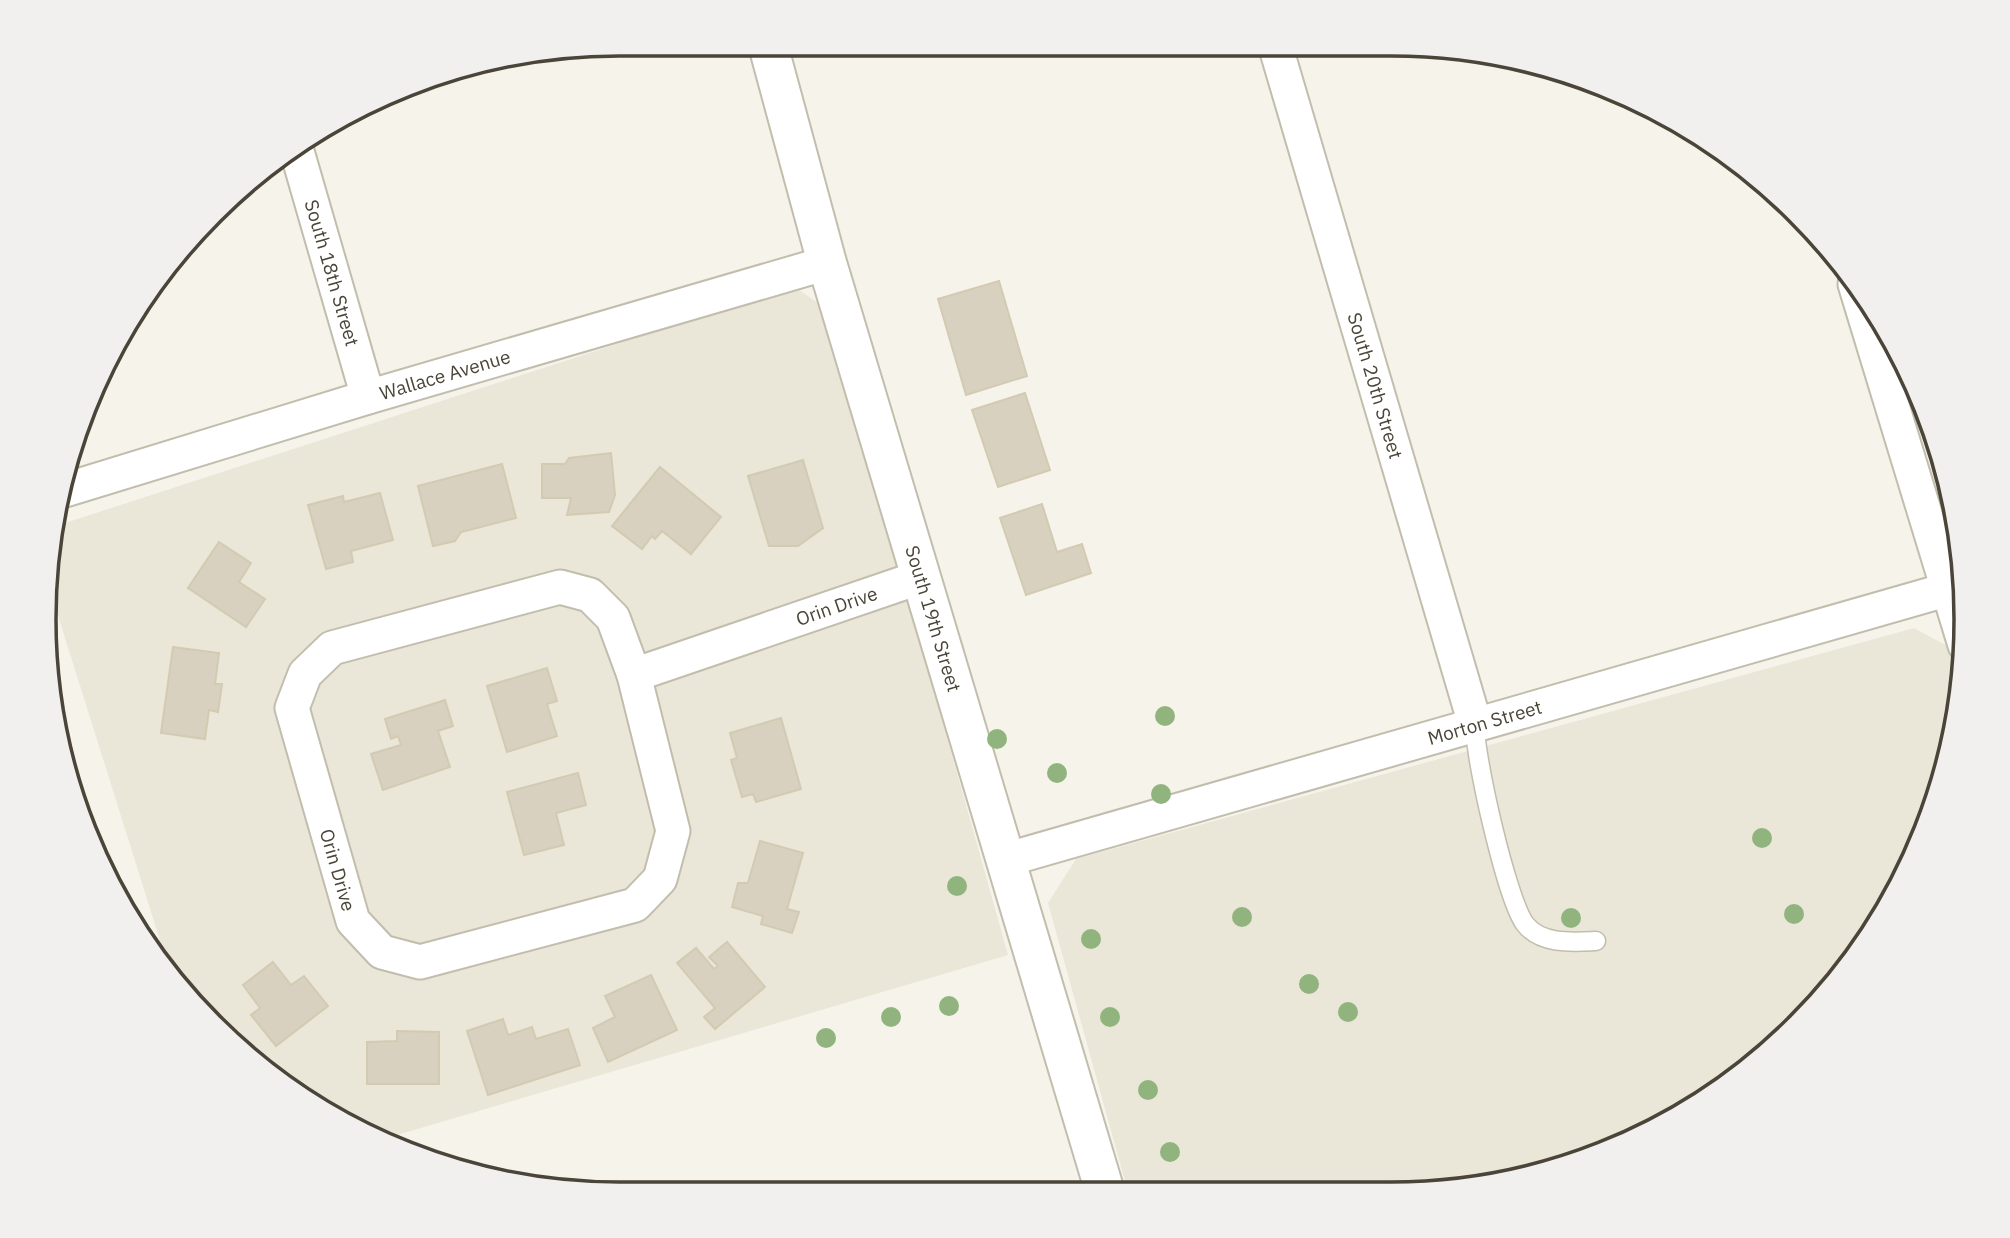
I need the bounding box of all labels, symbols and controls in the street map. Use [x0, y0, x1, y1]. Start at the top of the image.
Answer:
street label: South 18th Street [300, 197, 365, 349]
street label: South 20th Street [1343, 310, 1408, 462]
street label: Wallace Avenue [377, 344, 513, 405]
street label: South 19th Street [900, 543, 967, 695]
street label: Orin Drive [793, 581, 880, 631]
street label: Morton Street [1425, 695, 1545, 750]
street label: Orin Drive [315, 826, 361, 914]

